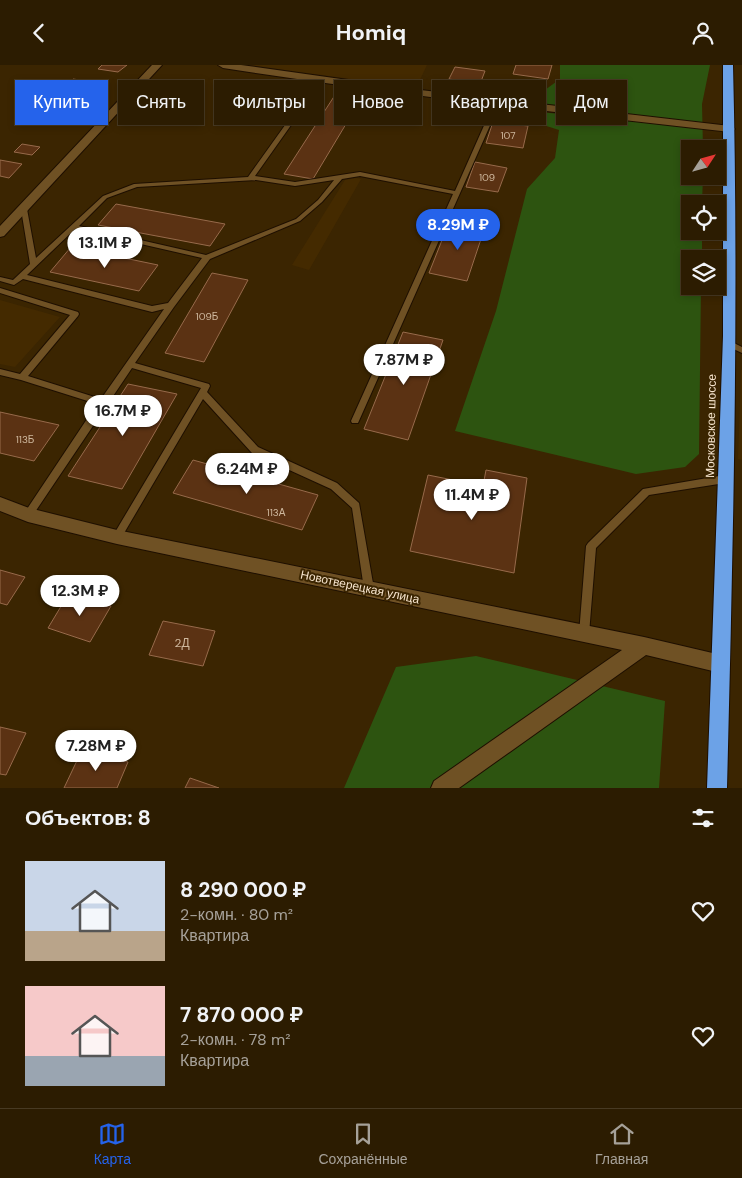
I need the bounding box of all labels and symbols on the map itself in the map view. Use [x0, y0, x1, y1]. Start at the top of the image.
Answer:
house number: 107 [500, 129, 516, 142]
north arrow [681, 140, 726, 185]
house number: 109 [479, 171, 495, 184]
pin: 8.29M ₽ [412, 209, 504, 251]
pin: 13.1M ₽ [59, 227, 151, 269]
house number: 109Б [196, 310, 219, 323]
pin: 7.87M ₽ [358, 343, 450, 386]
street label: Московское шоссе [702, 374, 720, 478]
pin: 16.7M ₽ [77, 395, 169, 437]
house number: 113Б [16, 433, 35, 446]
pin: 6.24M ₽ [201, 453, 293, 495]
pin: 11.4M ₽ [426, 479, 518, 521]
house number: 113А [267, 506, 286, 519]
street label: Новотверецкая улица [299, 567, 421, 608]
pin: 12.3M ₽ [34, 575, 126, 617]
house number: 2Д [174, 635, 190, 651]
pin: 7.28M ₽ [50, 729, 142, 772]

